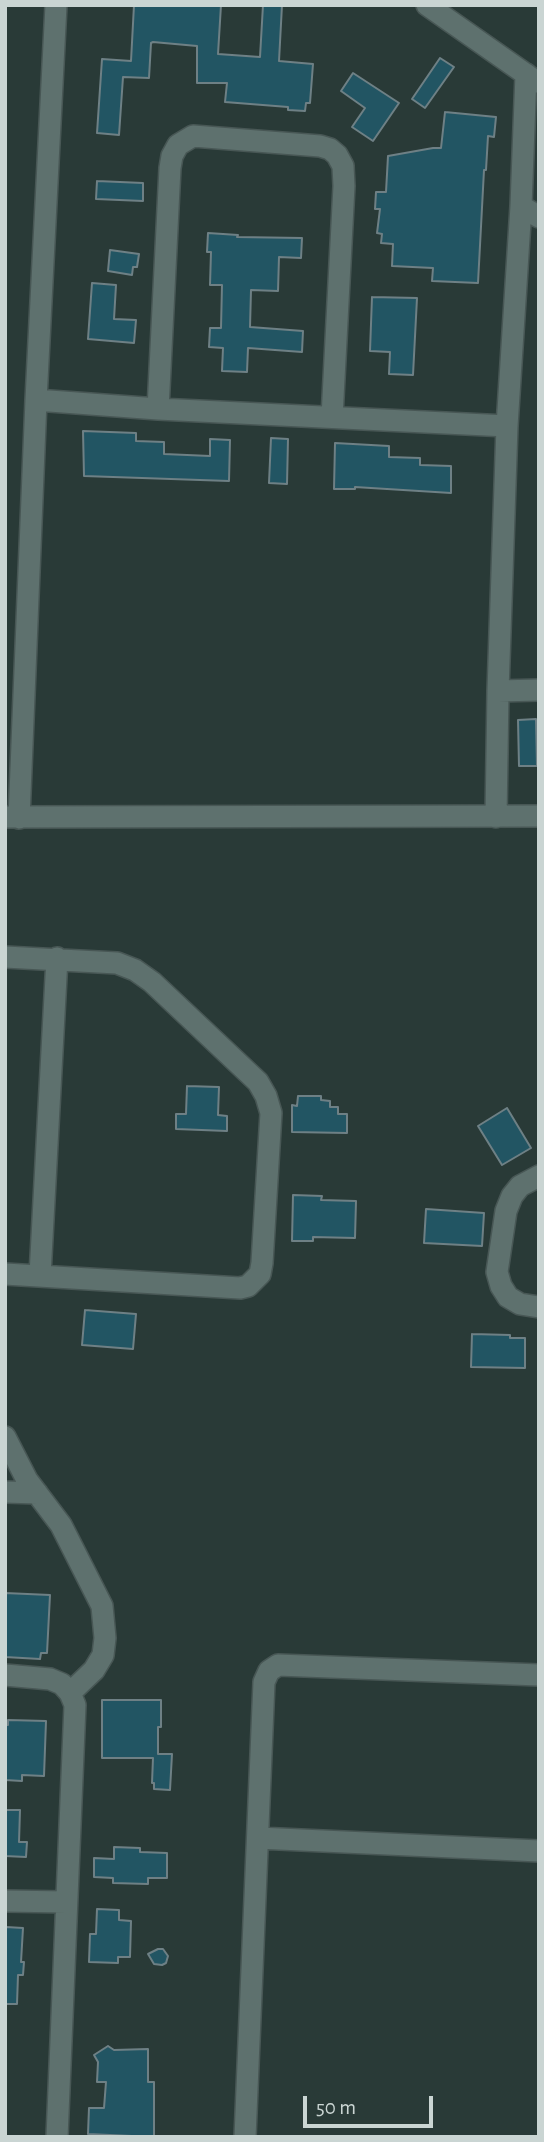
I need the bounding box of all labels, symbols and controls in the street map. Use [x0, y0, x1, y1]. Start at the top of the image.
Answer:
scale bar [306, 2082, 435, 2126]
text: 50 m [316, 2097, 356, 2118]

